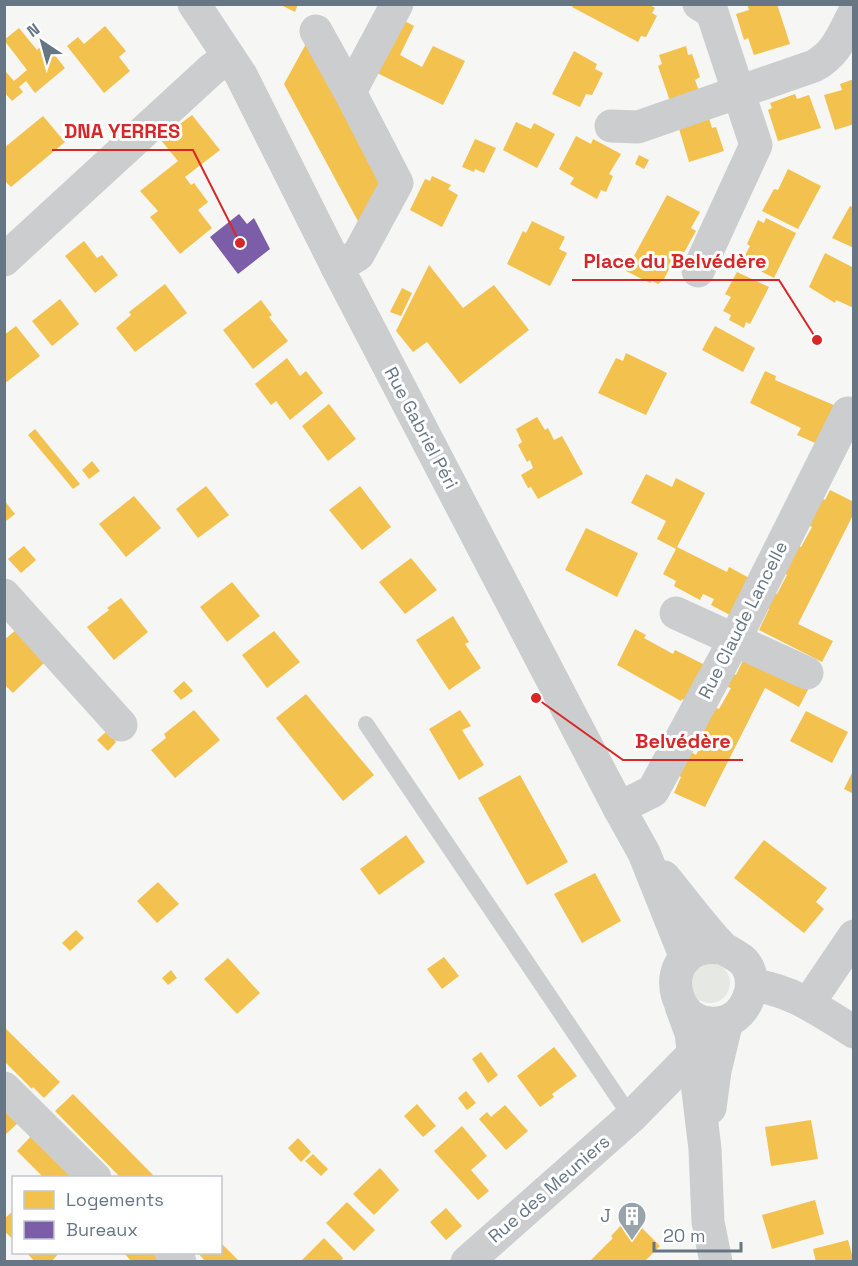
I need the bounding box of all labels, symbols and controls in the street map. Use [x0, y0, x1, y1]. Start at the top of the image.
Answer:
north arrow [12, 12, 72, 72]
text: N [23, 19, 44, 42]
callout: DNA YERRES [52, 112, 193, 150]
text: DNA YERRES [64, 118, 180, 144]
callout: Place du Belvédère [572, 242, 779, 280]
text: Place du Belvédère [583, 248, 767, 274]
street label: Rue Gabriel Péri [380, 363, 463, 493]
street label: Rue Claude Lancelle [693, 537, 792, 702]
callout: Belvédère [623, 722, 743, 760]
text: Belvédère [635, 728, 731, 754]
street label: Rue des Meuniers [483, 1130, 614, 1248]
legend [12, 1176, 222, 1254]
text: Logements [66, 1188, 164, 1211]
building icon: J [616, 1200, 648, 1242]
place label: J [600, 1204, 611, 1227]
scale bar [654, 1215, 741, 1253]
text: Bureaux [66, 1218, 138, 1241]
text: 20 m [663, 1224, 706, 1247]

